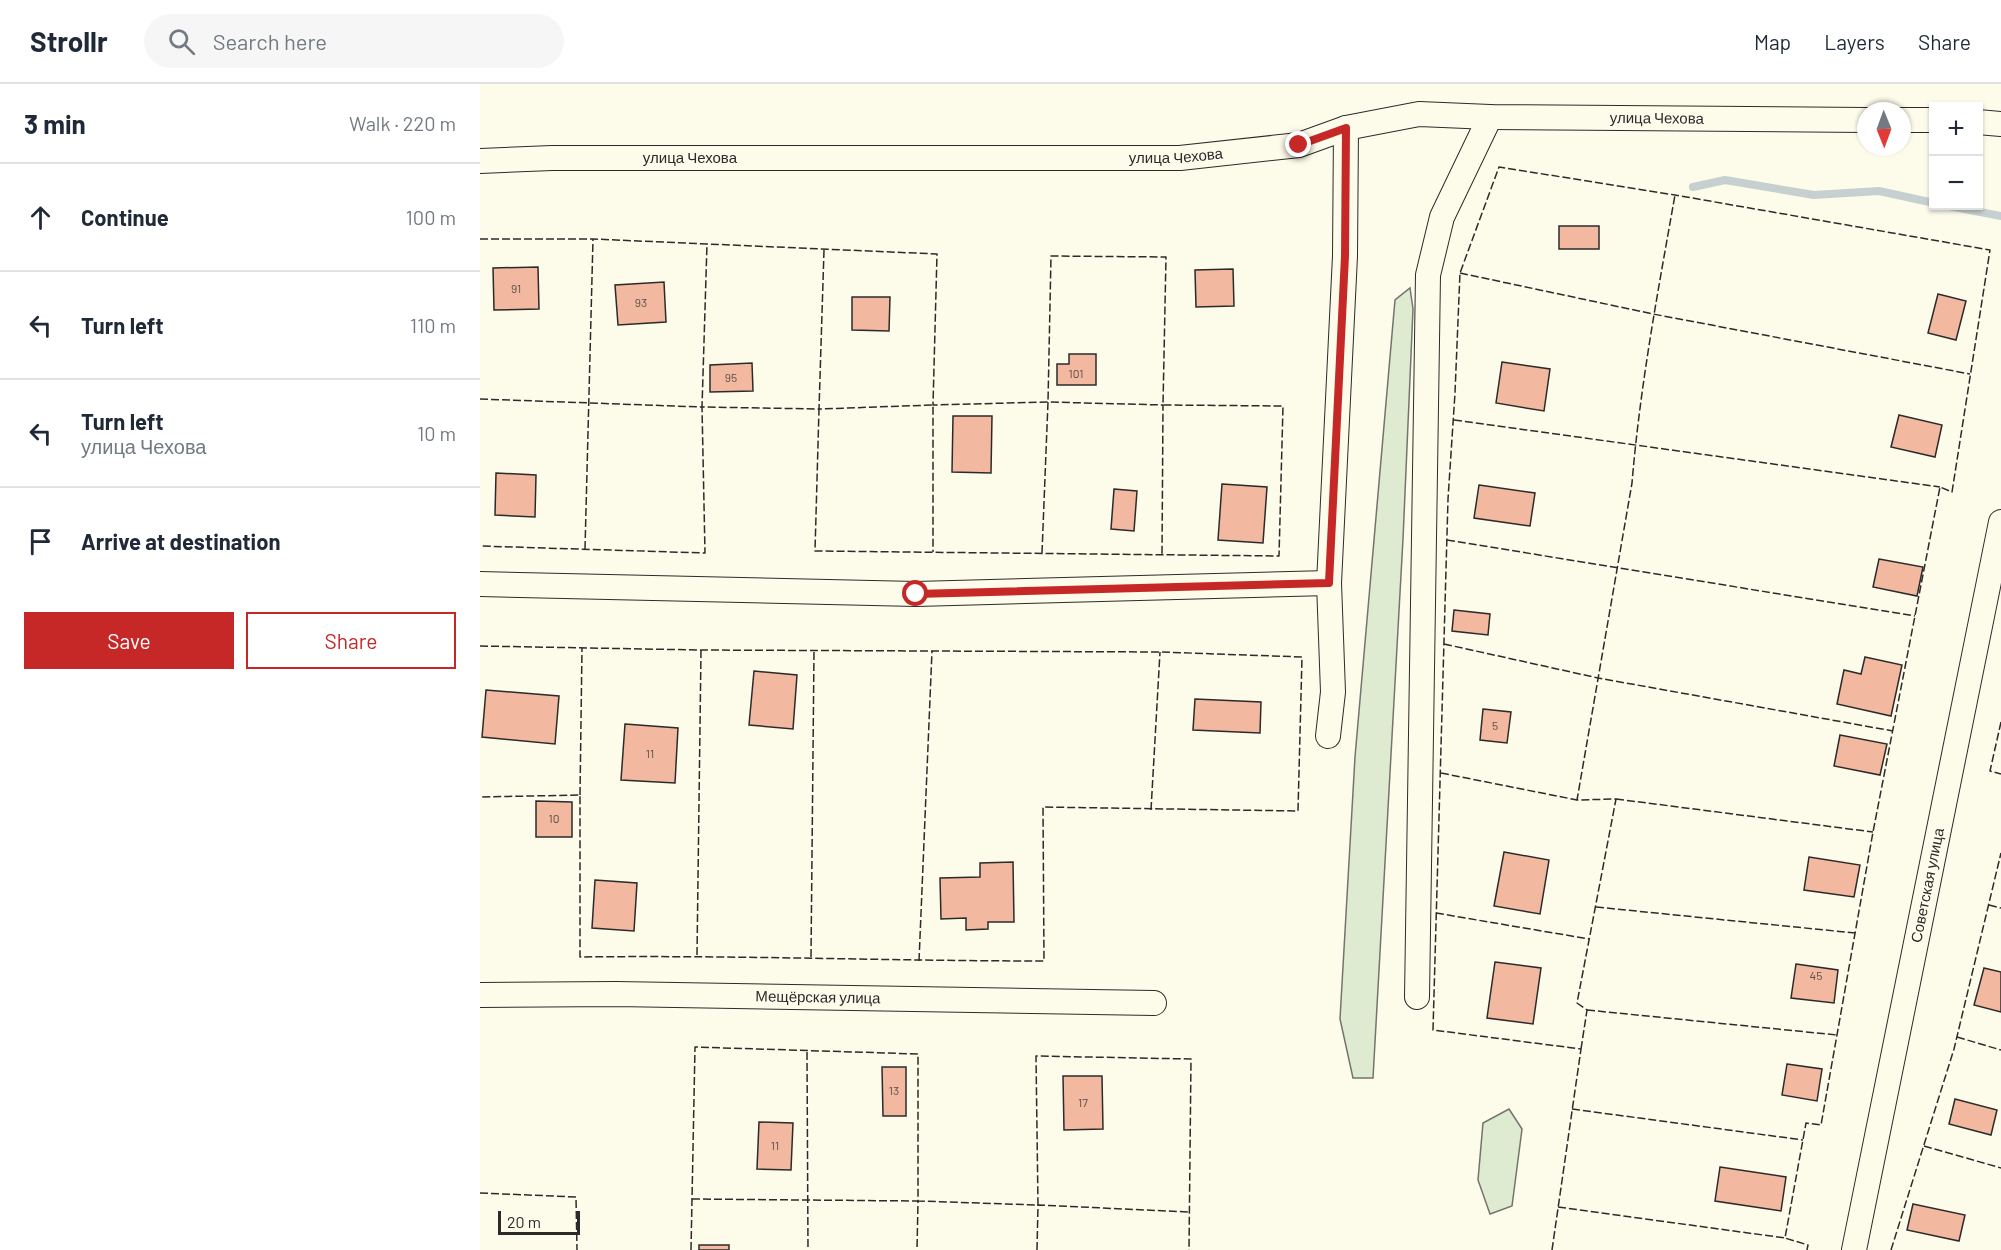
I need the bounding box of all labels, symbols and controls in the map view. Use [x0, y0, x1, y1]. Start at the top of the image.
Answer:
search box [144, 14, 564, 68]
text: Strollr [30, 24, 108, 58]
icon: search [165, 25, 198, 58]
text: Search here [213, 28, 327, 54]
text: Map [1754, 29, 1791, 54]
text: Layers [1824, 29, 1885, 54]
text: Share [1918, 29, 1971, 54]
north arrow [1857, 102, 1911, 156]
map controls [1929, 102, 1983, 210]
button: + [1929, 102, 1983, 156]
text: 3 min [24, 108, 86, 139]
street label: улица Чехова [1610, 108, 1705, 127]
text: Walk · 220 m [349, 111, 456, 135]
route end [1285, 131, 1311, 157]
street label: улица Чехова [1129, 143, 1224, 166]
street label: улица Чехова [643, 148, 738, 166]
button: − [1929, 156, 1983, 210]
icon: ahead [24, 201, 57, 234]
text: Continue [81, 204, 169, 230]
text: 100 m [406, 205, 456, 229]
house number: 91 [511, 281, 521, 295]
house number: 93 [635, 295, 647, 309]
icon: left [24, 309, 57, 342]
text: Turn left [81, 312, 164, 338]
text: 110 m [410, 313, 456, 337]
house number: 101 [1069, 366, 1083, 380]
house number: 95 [725, 370, 737, 384]
text: Turn left [81, 408, 164, 434]
icon: left [24, 417, 57, 450]
text: 10 m [417, 421, 456, 445]
text: улица Чехова [81, 434, 206, 458]
icon: arrive [24, 525, 57, 558]
text: Arrive at destination [81, 528, 280, 554]
route start [902, 580, 928, 606]
button: Save [24, 612, 234, 669]
button: Share [246, 612, 456, 669]
house number: 5 [1492, 718, 1498, 732]
house number: 11 [646, 746, 654, 760]
house number: 10 [549, 811, 559, 825]
street label: Советская улица [1906, 826, 1947, 944]
house number: 45 [1810, 968, 1822, 982]
street label: Мещёрская улица [755, 986, 881, 1006]
house number: 13 [889, 1083, 899, 1097]
house number: 17 [1078, 1095, 1088, 1109]
house number: 11 [771, 1138, 779, 1152]
scale bar [498, 1208, 580, 1236]
text: 20 m [507, 1212, 541, 1231]

